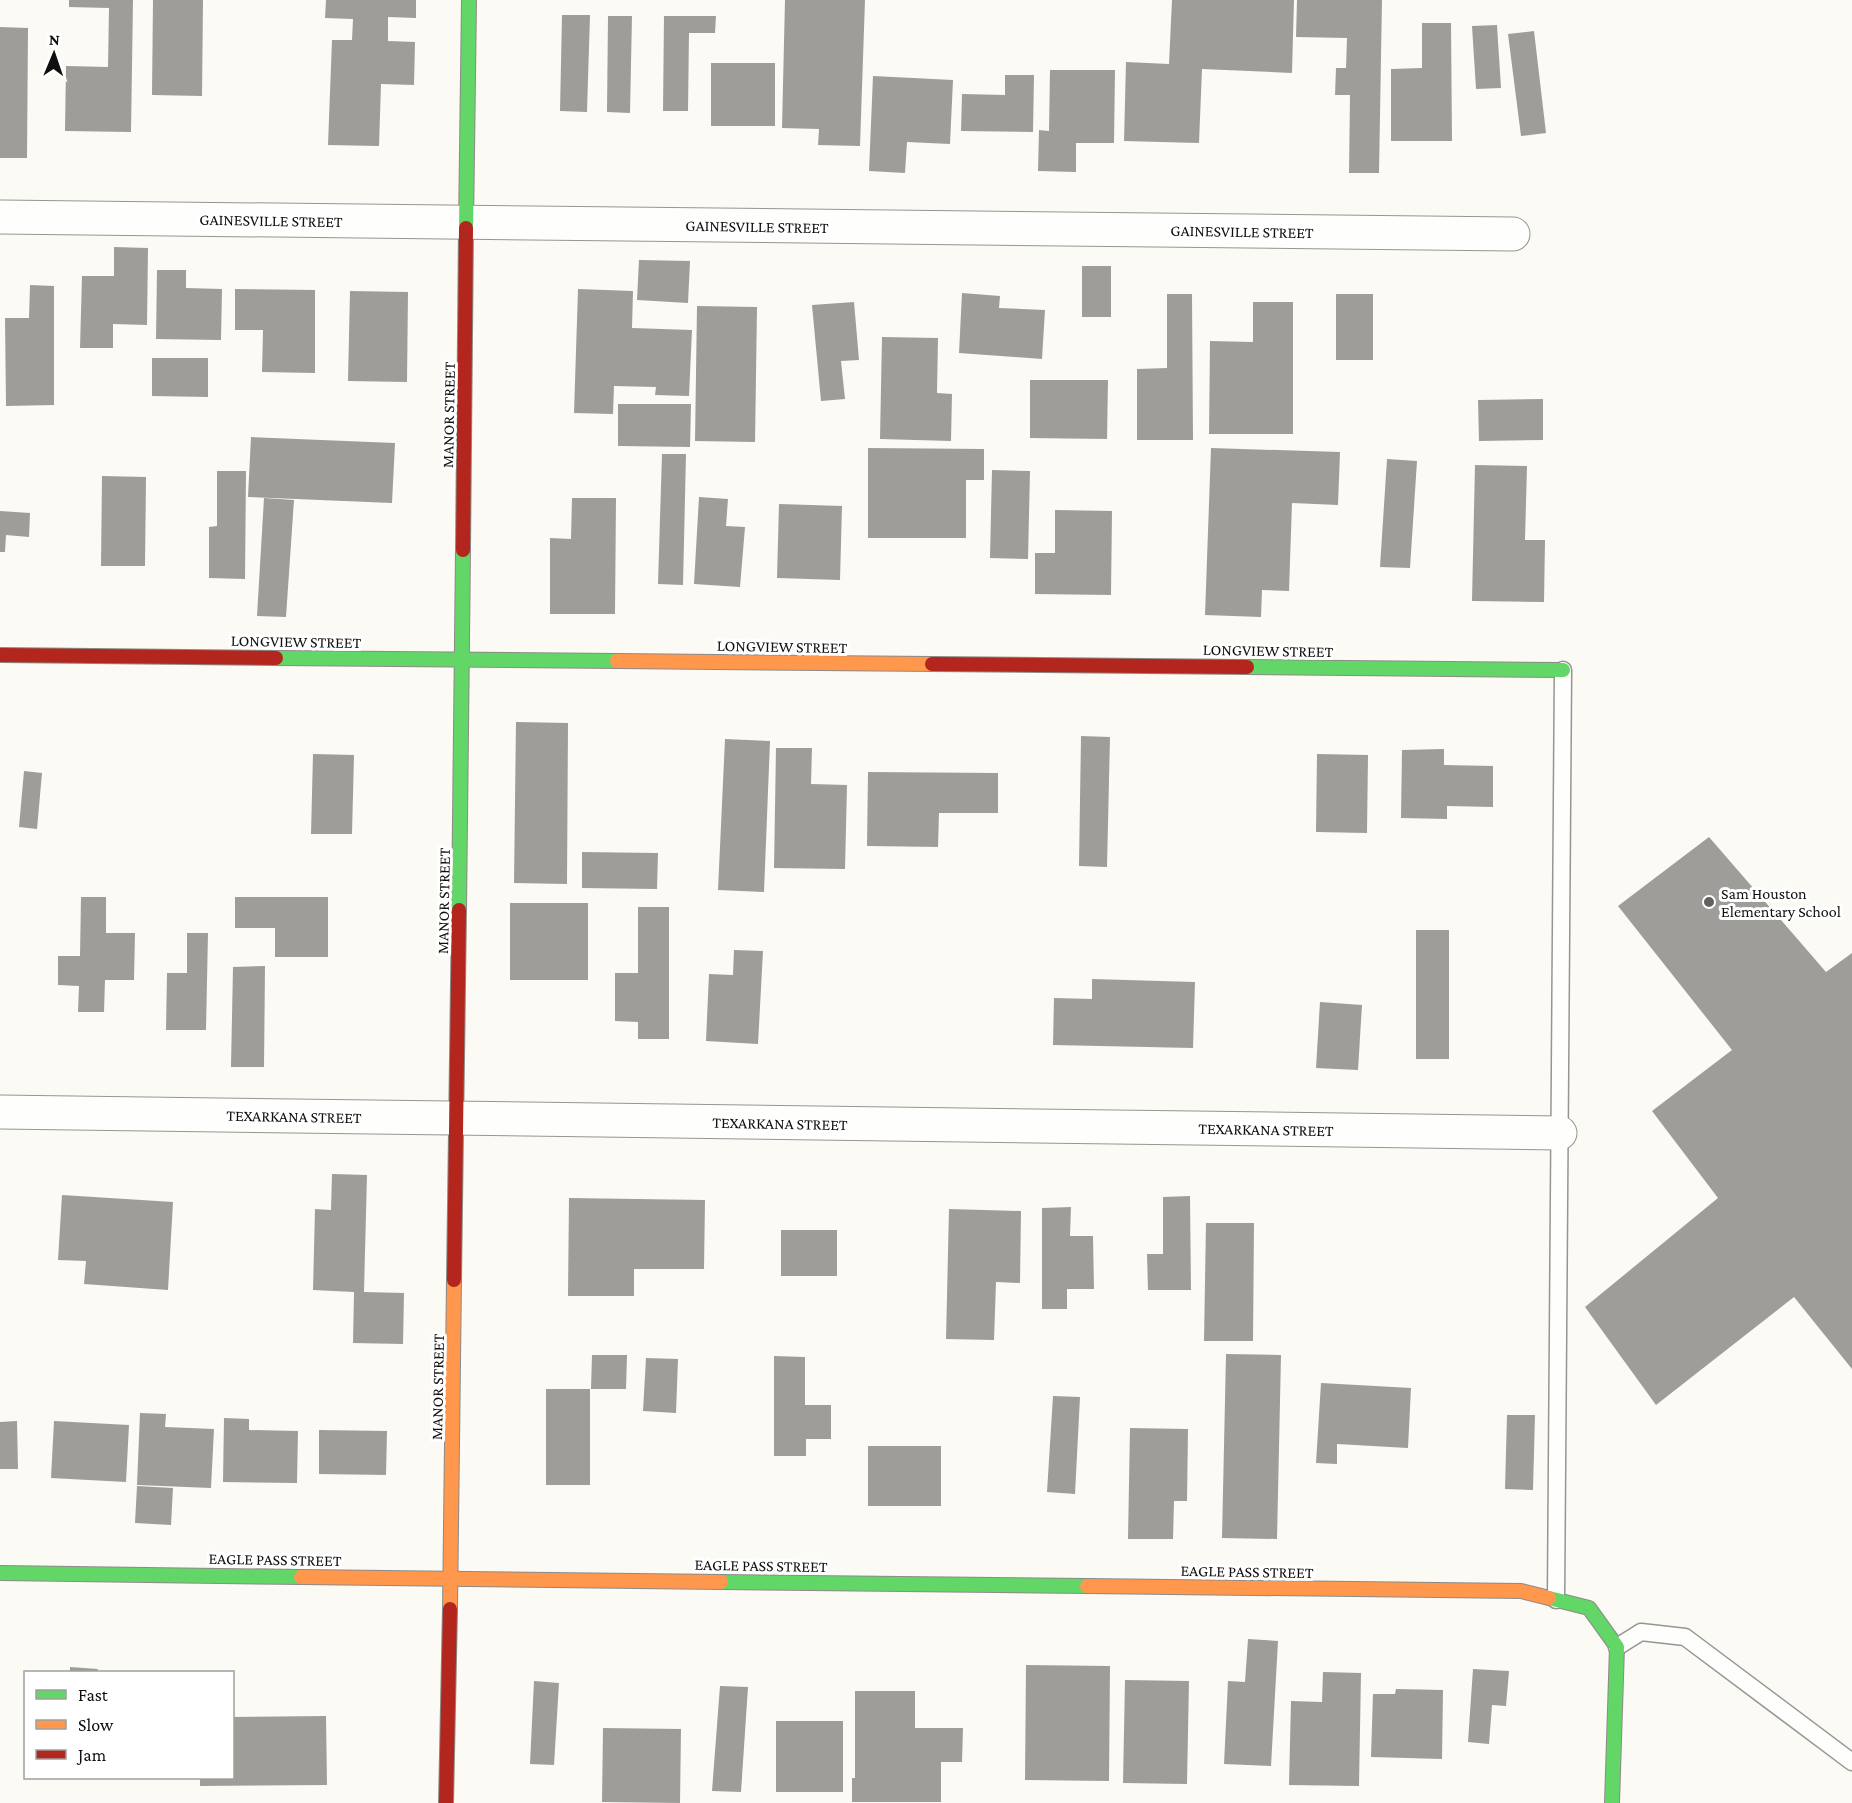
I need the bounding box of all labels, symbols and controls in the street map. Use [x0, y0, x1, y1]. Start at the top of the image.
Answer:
north arrow [24, 24, 84, 84]
text: N [49, 31, 60, 48]
street label: GAINESVILLE STREET [199, 211, 343, 230]
street label: GAINESVILLE STREET [685, 217, 829, 236]
street label: GAINESVILLE STREET [1170, 222, 1314, 241]
street label: MANOR STREET [439, 361, 458, 468]
street label: LONGVIEW STREET [231, 632, 362, 651]
street label: LONGVIEW STREET [717, 637, 848, 656]
street label: LONGVIEW STREET [1203, 641, 1334, 660]
street label: MANOR STREET [434, 847, 453, 954]
place label: Sam Houston Elementary School [1721, 885, 1841, 921]
marker: Sam Houston Elementary School [1702, 895, 1716, 909]
street label: TEXARKANA STREET [226, 1107, 362, 1126]
street label: TEXARKANA STREET [712, 1114, 848, 1133]
street label: TEXARKANA STREET [1198, 1120, 1334, 1139]
street label: MANOR STREET [428, 1333, 447, 1440]
street label: EAGLE PASS STREET [208, 1550, 342, 1569]
street label: EAGLE PASS STREET [694, 1556, 828, 1575]
street label: EAGLE PASS STREET [1180, 1562, 1314, 1581]
legend [24, 1671, 234, 1779]
text: Fast [78, 1685, 109, 1705]
text: Slow [78, 1715, 114, 1735]
text: Jam [76, 1745, 107, 1765]

